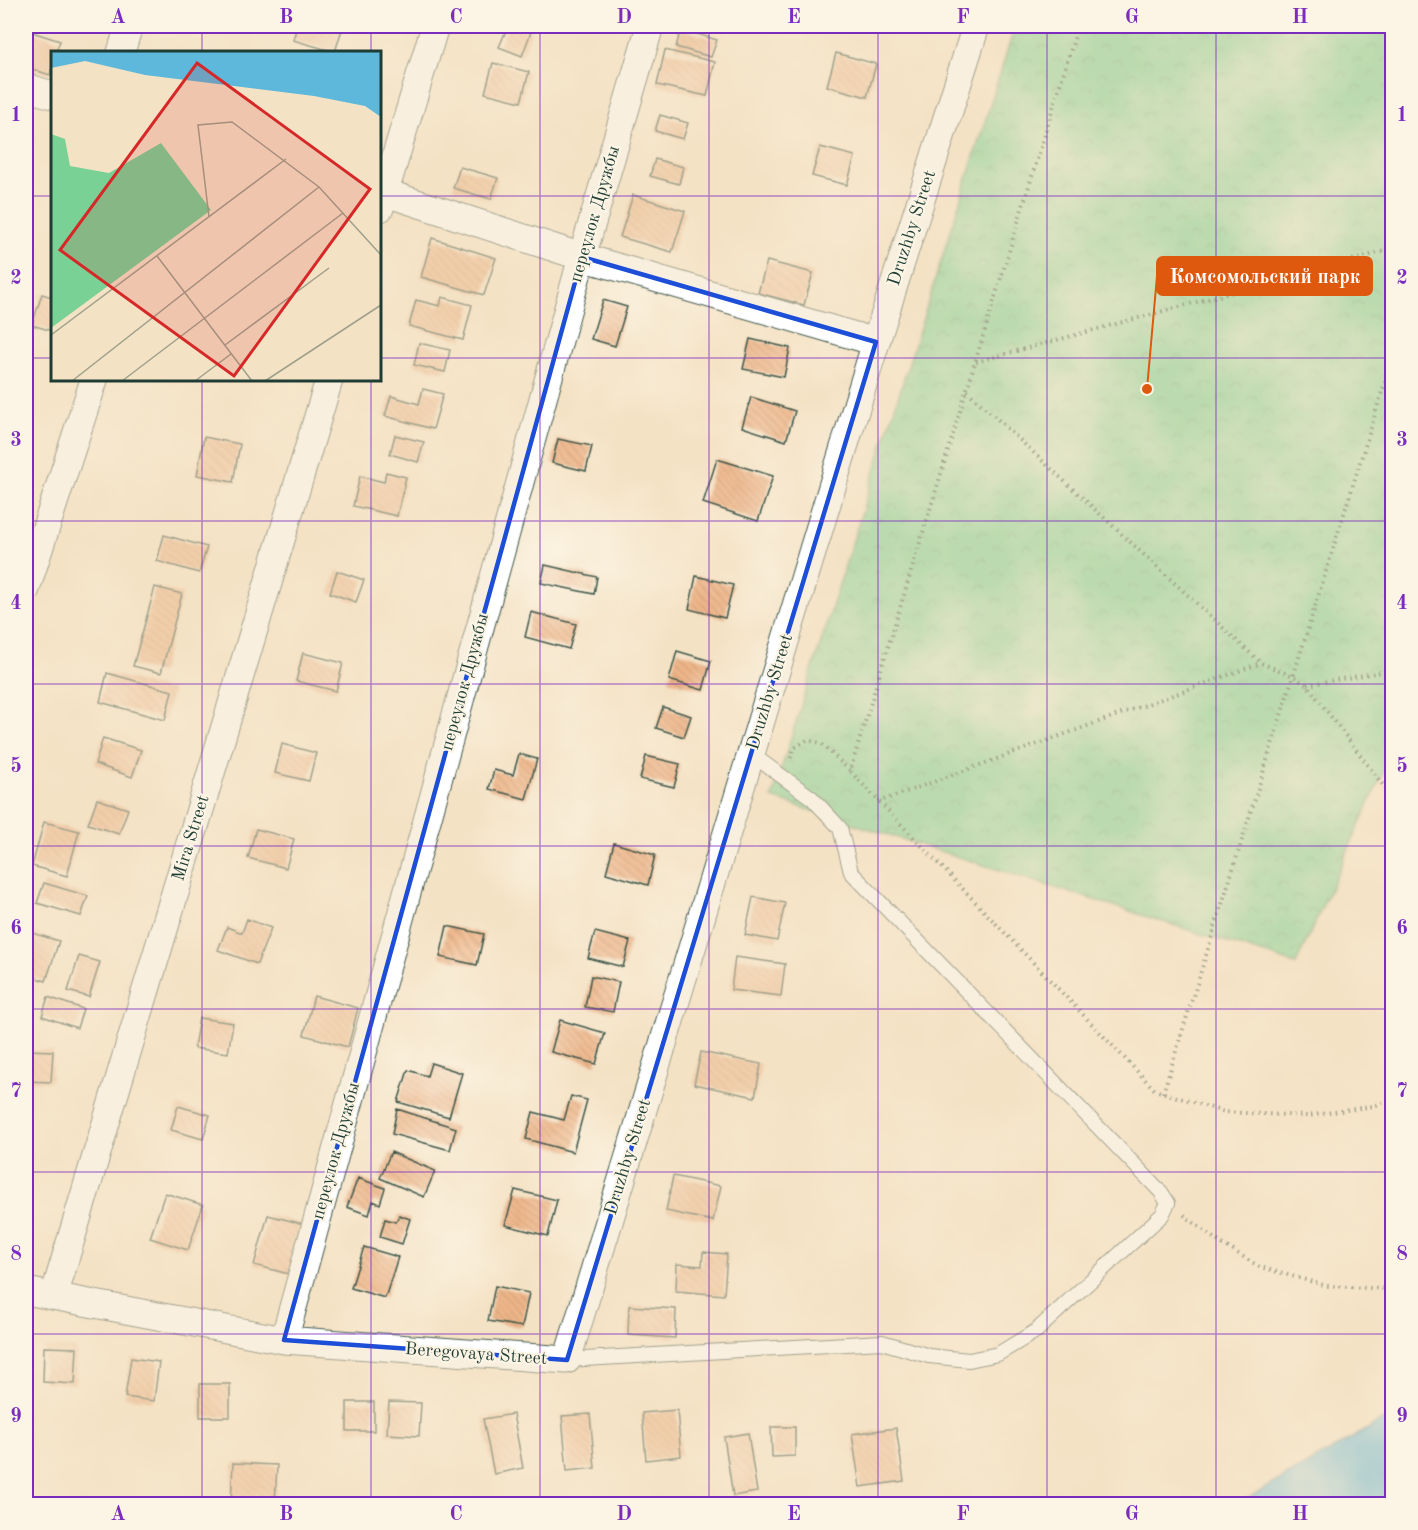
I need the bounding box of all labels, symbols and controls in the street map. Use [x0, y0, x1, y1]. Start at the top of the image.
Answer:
text: A [110, 8, 126, 28]
text: B [279, 8, 293, 28]
text: C [449, 8, 463, 28]
text: D [616, 8, 632, 28]
text: E [787, 8, 801, 28]
text: F [956, 8, 970, 28]
text: G [1125, 8, 1139, 28]
text: H [1292, 8, 1308, 28]
inset map [51, 51, 381, 381]
text: 1 [10, 106, 22, 126]
text: 1 [1396, 106, 1408, 126]
street label: переулок Дружбы [567, 144, 623, 284]
street label: Druzhby Street [885, 168, 939, 288]
callout: Комсомольский парк [1157, 257, 1372, 295]
text: Комсомольский парк [1170, 268, 1361, 288]
text: 2 [10, 269, 22, 289]
text: 2 [1396, 269, 1408, 289]
text: 3 [10, 431, 22, 451]
text: 3 [1396, 431, 1408, 451]
text: 4 [10, 594, 22, 614]
text: 4 [1396, 594, 1408, 614]
street label: переулок Дружбы [438, 611, 492, 753]
street label: Druzhby Street [744, 632, 796, 752]
text: 5 [10, 756, 22, 777]
text: 5 [1396, 756, 1408, 777]
street label: Mira Street [169, 793, 213, 883]
text: 6 [10, 919, 22, 939]
text: 6 [1396, 919, 1408, 939]
street label: переулок Дружбы [309, 1080, 363, 1222]
text: 7 [10, 1082, 22, 1102]
text: 7 [1396, 1082, 1408, 1102]
street label: Druzhby Street [602, 1097, 654, 1217]
text: 8 [10, 1245, 22, 1265]
text: 8 [1396, 1245, 1408, 1265]
street label: Beregovaya Street [404, 1340, 548, 1368]
text: 9 [10, 1407, 22, 1427]
text: 9 [1396, 1407, 1408, 1427]
text: A [110, 1505, 126, 1525]
text: B [279, 1505, 293, 1525]
text: C [449, 1505, 463, 1525]
text: D [616, 1505, 632, 1525]
text: E [787, 1505, 801, 1525]
text: F [956, 1505, 970, 1525]
text: G [1125, 1505, 1139, 1525]
text: H [1292, 1505, 1308, 1525]

